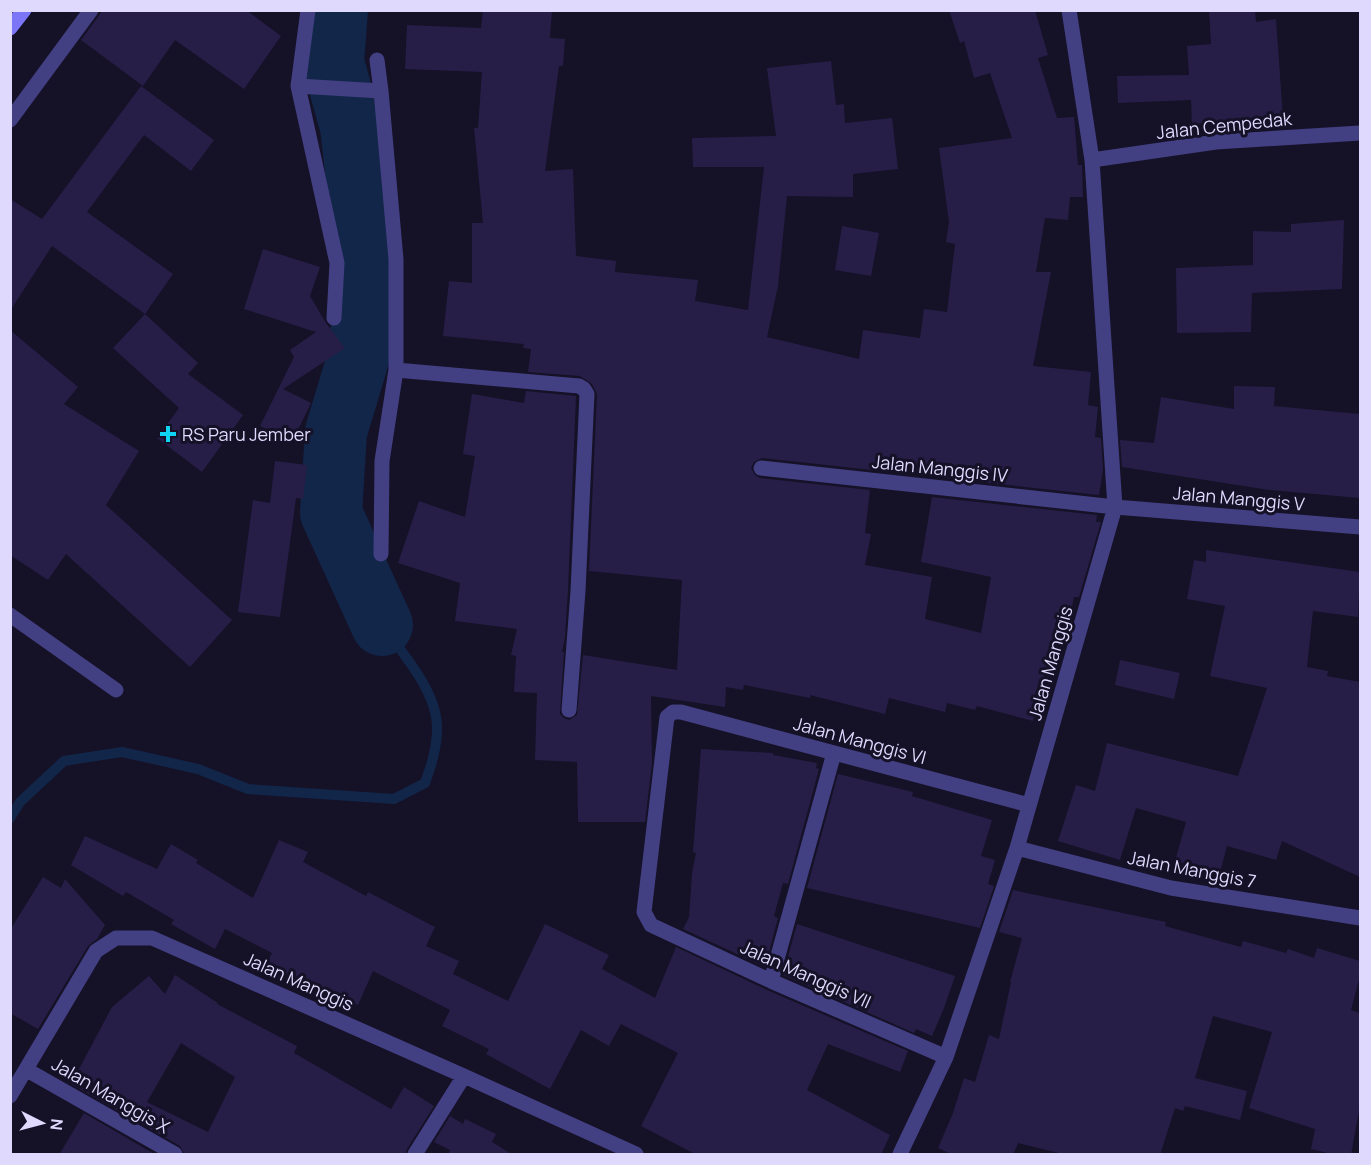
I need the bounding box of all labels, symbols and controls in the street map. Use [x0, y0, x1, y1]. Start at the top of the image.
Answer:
street label: Jalan Cempedak [1155, 106, 1294, 144]
place label: RS Paru Jember [182, 422, 311, 446]
marker: RS Paru Jember [159, 425, 177, 443]
street label: Jalan Manggis IV [871, 449, 1009, 487]
street label: Jalan Manggis V [1172, 480, 1306, 516]
street label: Jalan Manggis [1022, 603, 1078, 723]
street label: Jalan Manggis VI [791, 711, 929, 769]
street label: Jalan Manggis 7 [1126, 845, 1258, 893]
street label: Jalan Manggis VII [737, 934, 875, 1014]
street label: Jalan Manggis [240, 946, 358, 1016]
street label: Jalan Manggis X [48, 1052, 174, 1138]
north arrow [12, 1093, 72, 1153]
text: N [45, 1118, 68, 1131]

